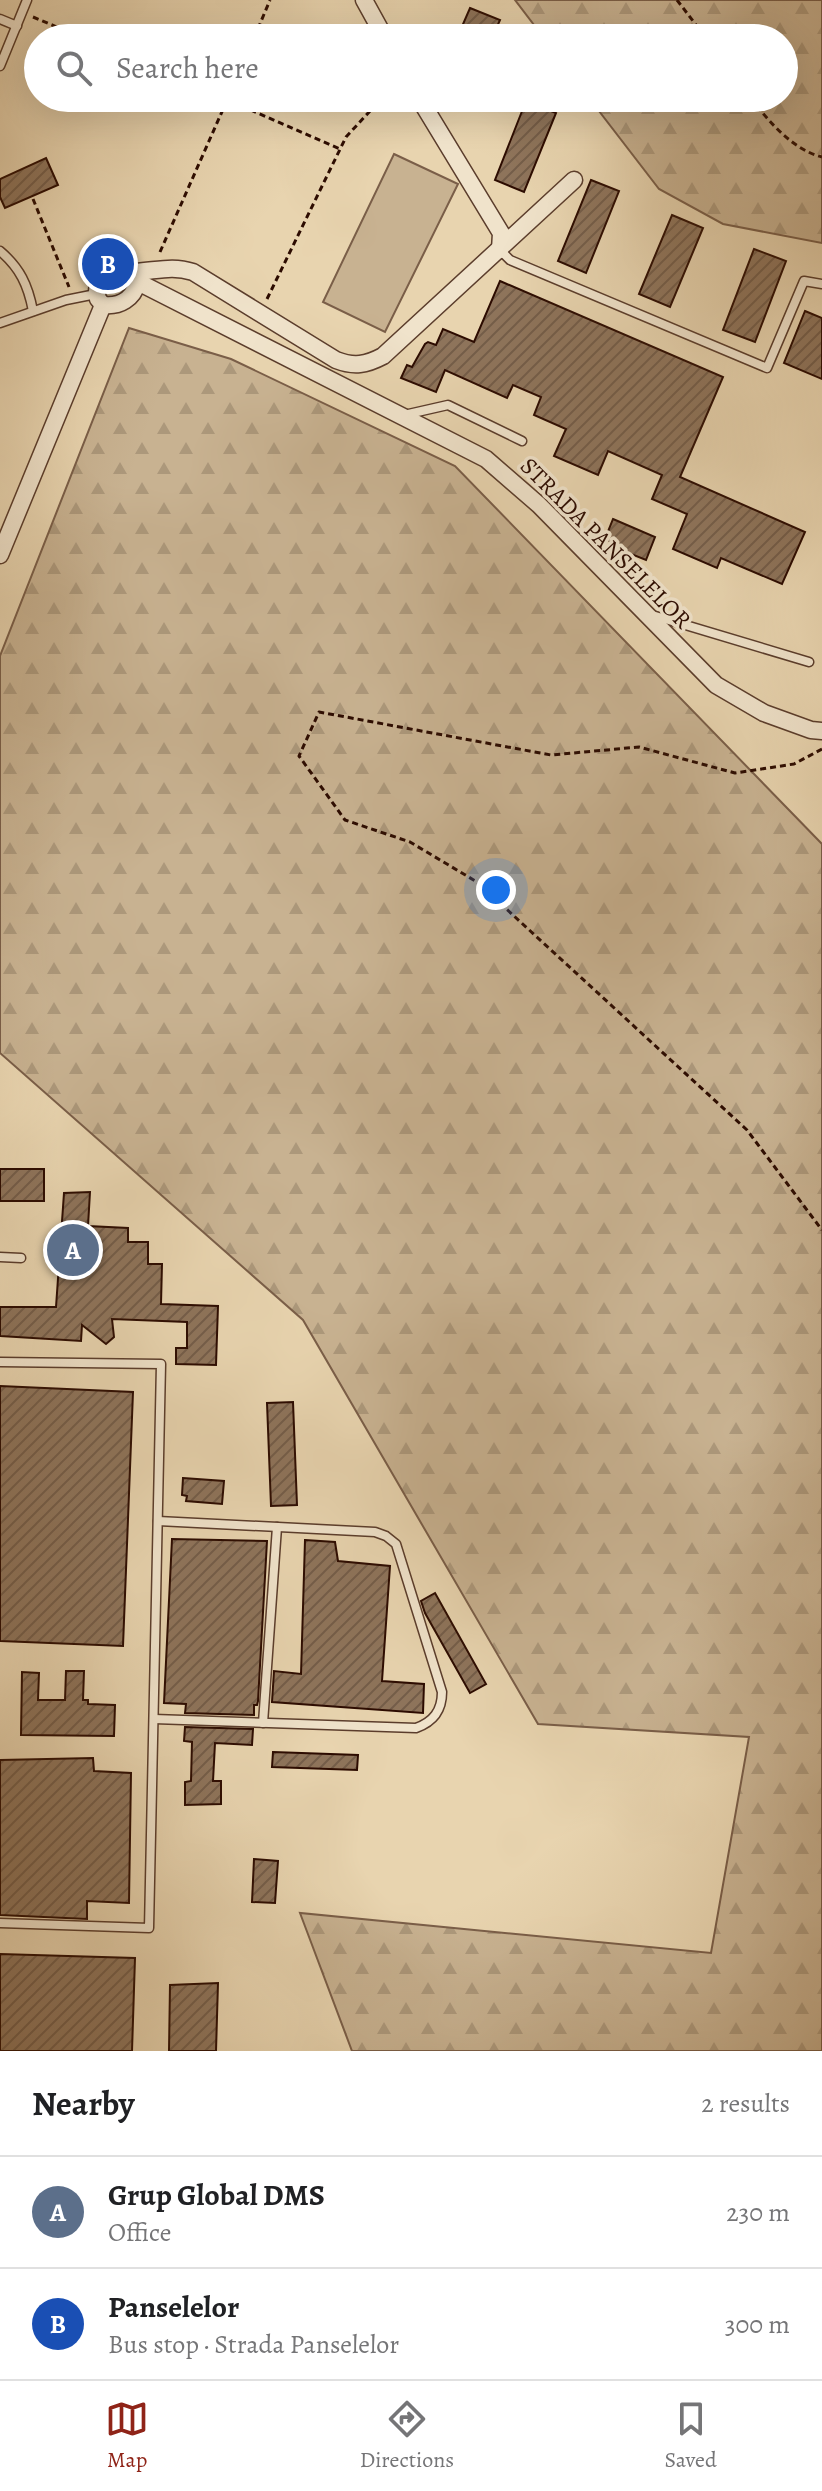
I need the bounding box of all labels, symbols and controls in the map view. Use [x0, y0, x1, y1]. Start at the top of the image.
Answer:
search box [24, 24, 798, 112]
icon: search [52, 46, 96, 90]
text: Search here [116, 48, 259, 88]
pin: B [82, 234, 134, 294]
street label: STRADA PANSELELOR [513, 450, 699, 636]
your location [476, 870, 516, 910]
pin: A [47, 1220, 99, 1280]
text: Nearby [32, 2080, 135, 2127]
text: 2 results [701, 2086, 790, 2121]
text: Grup Global DMS [108, 2175, 325, 2215]
text: A [50, 2195, 66, 2230]
text: 230 m [726, 2195, 790, 2230]
text: Office [108, 2215, 171, 2250]
text: Panselelor [108, 2287, 239, 2327]
text: B [50, 2307, 66, 2342]
text: 300 m [725, 2307, 790, 2342]
text: Bus stop · Strada Panselelor [108, 2327, 399, 2362]
tab: Map [105, 2397, 149, 2475]
tab: Directions [360, 2397, 454, 2475]
tab: Saved [665, 2397, 717, 2475]

